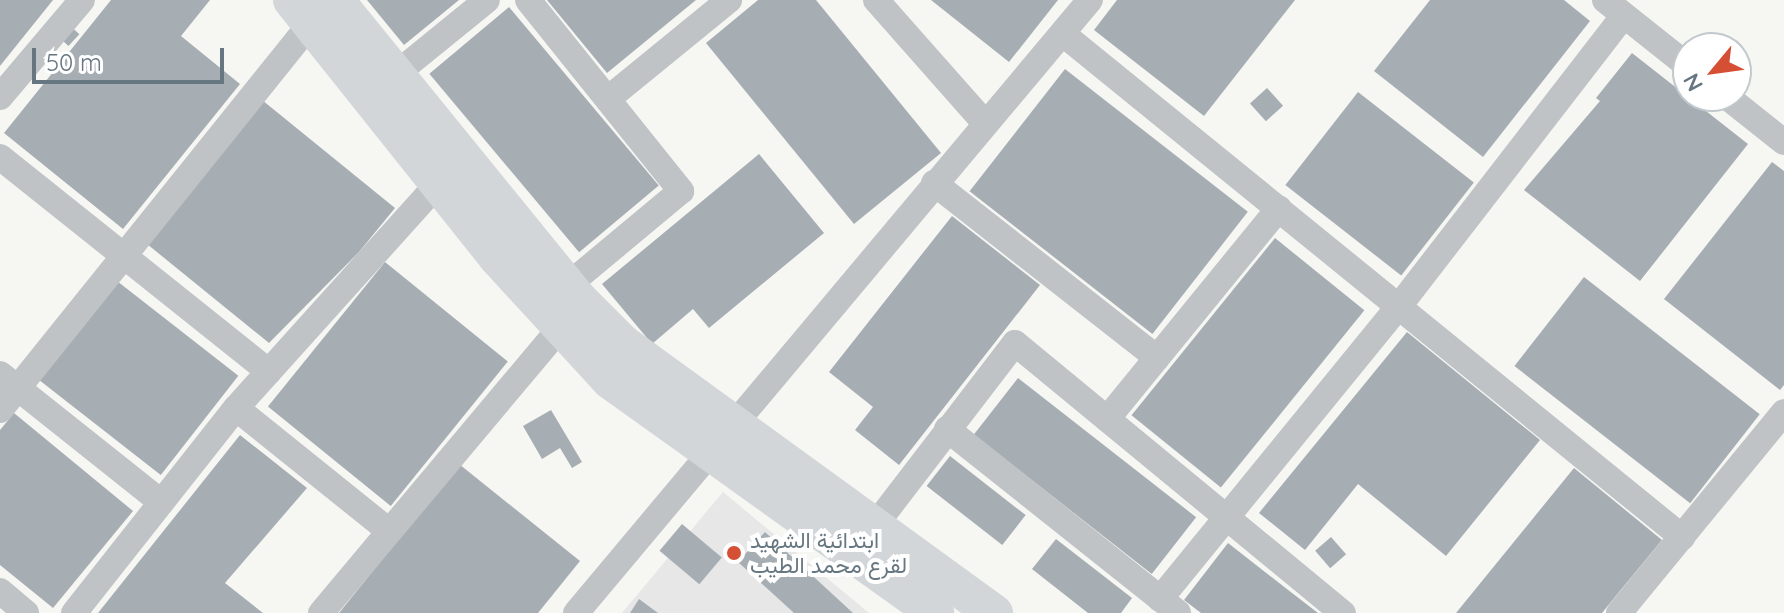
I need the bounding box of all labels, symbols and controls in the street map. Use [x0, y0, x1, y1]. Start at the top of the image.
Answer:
scale bar [36, 32, 228, 82]
north arrow [1672, 32, 1752, 112]
text: 50 m [46, 47, 102, 77]
text: N [1677, 69, 1709, 97]
place label: ابتدائية الشهيد لقرع محمد الطيب [750, 527, 907, 578]
marker: ابتدائية الشهيد لقرع محمد الطيب [725, 544, 743, 562]

